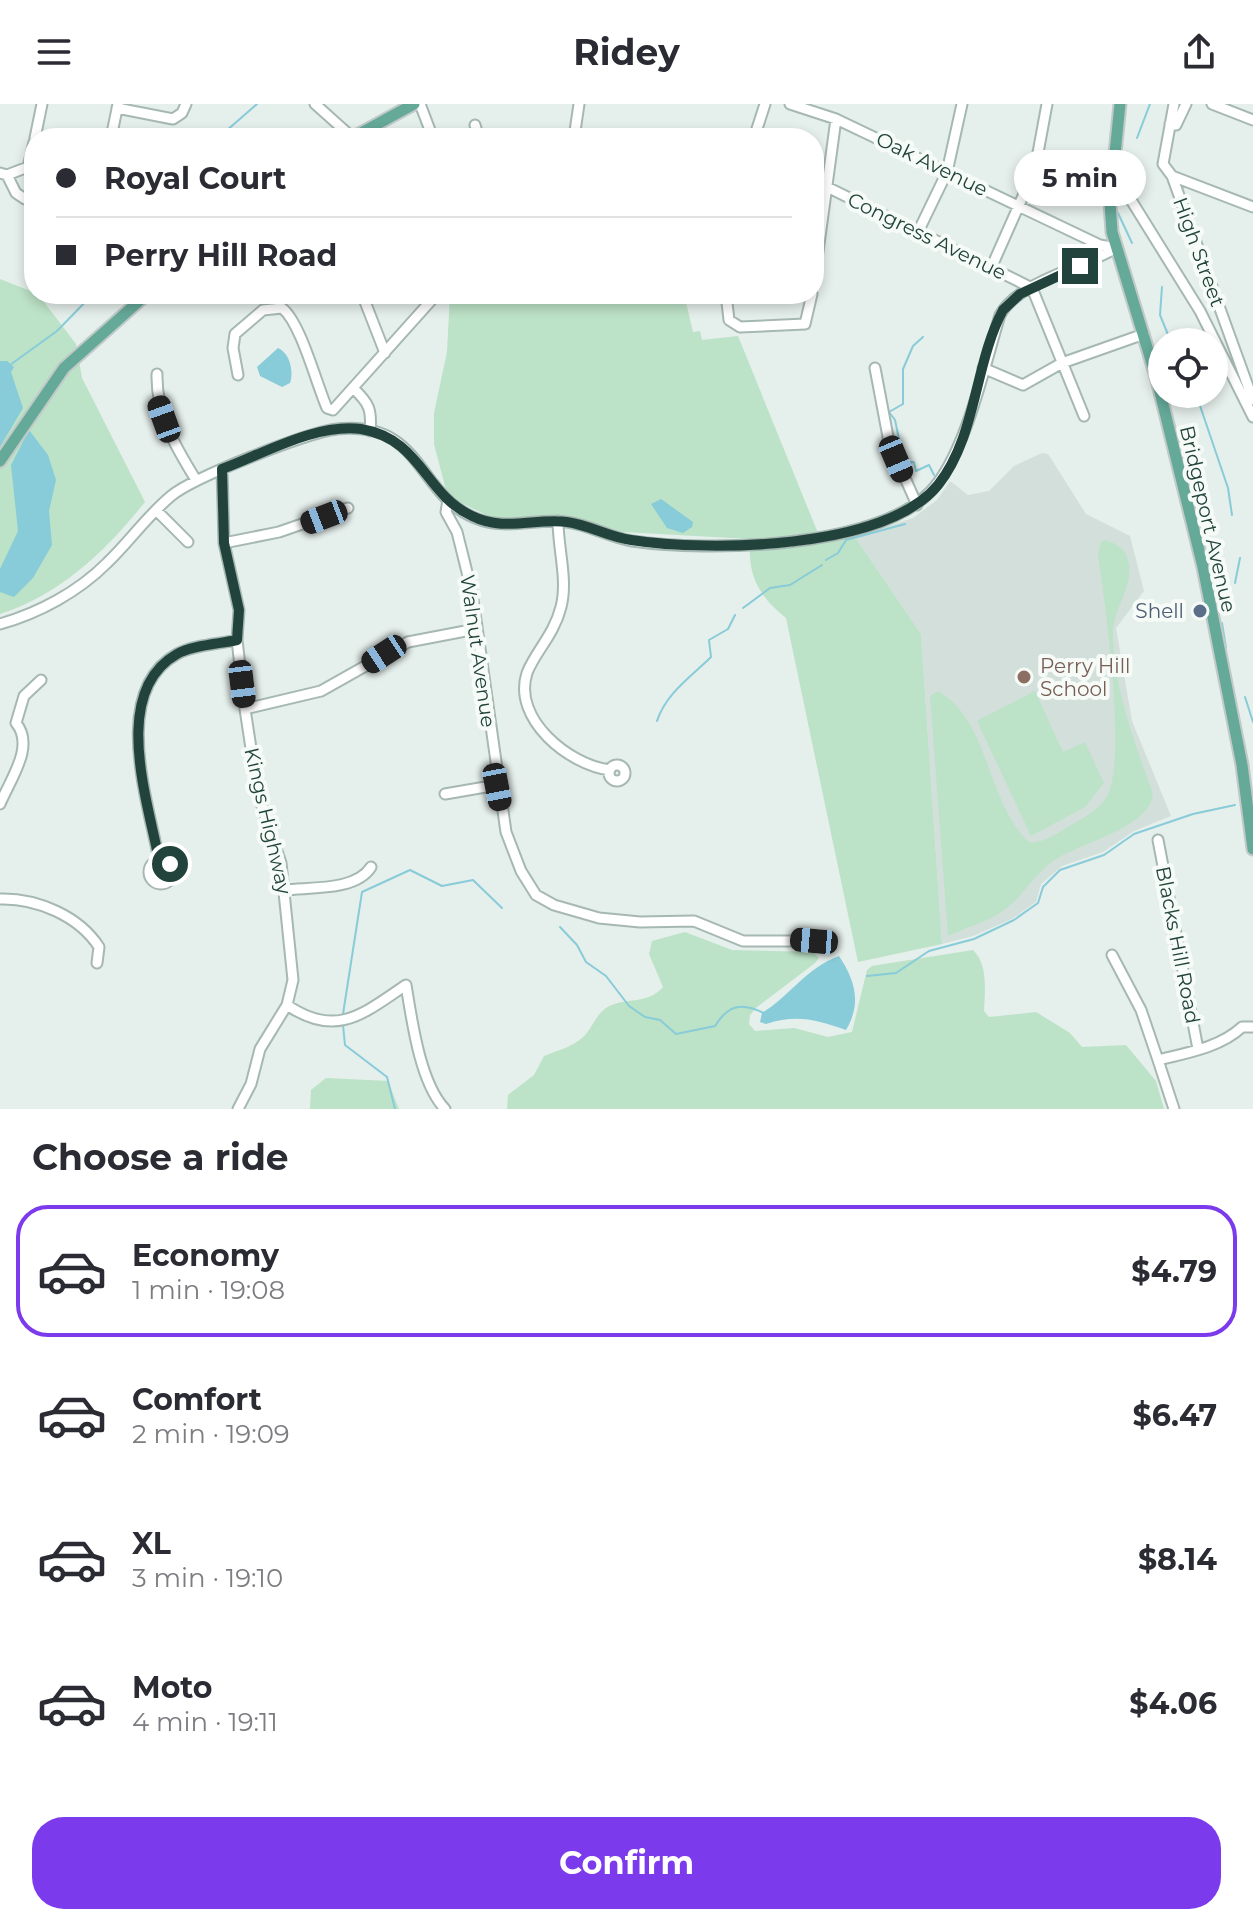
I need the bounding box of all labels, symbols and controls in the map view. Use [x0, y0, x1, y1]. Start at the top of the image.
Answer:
icon: menu [32, 30, 76, 74]
text: Ridey [573, 30, 680, 74]
icon: share [1177, 30, 1221, 74]
street label: Oak Avenue [872, 127, 992, 201]
callout: 5 min [1014, 150, 1146, 206]
text: Royal Court [104, 160, 286, 197]
text: 5 min [1042, 162, 1118, 194]
street label: Congress Avenue [844, 187, 1010, 285]
street label: High Street [1168, 194, 1230, 310]
text: Perry Hill Road [104, 237, 337, 274]
route end [1062, 248, 1098, 284]
map controls [1148, 328, 1228, 408]
button: locate [1148, 328, 1228, 408]
car [145, 392, 183, 446]
street label: Bridgeport Avenue [1175, 423, 1241, 615]
car [876, 432, 916, 486]
car [297, 497, 351, 537]
street label: Walnut Avenue [455, 573, 501, 729]
place label: Shell [1135, 599, 1184, 623]
marker: Shell [1191, 602, 1209, 620]
car [357, 631, 411, 677]
place label: Perry Hill School [1040, 654, 1130, 701]
car [227, 659, 257, 709]
marker: Perry Hill School [1015, 668, 1033, 686]
street label: Kings Highway [239, 745, 297, 897]
car [481, 761, 513, 813]
route start [152, 846, 188, 882]
street label: Blacks Hill Road [1151, 864, 1205, 1026]
car [789, 927, 839, 955]
text: Choose a ride [32, 1135, 289, 1179]
icon: car [36, 1235, 108, 1307]
text: Economy [132, 1237, 279, 1274]
text: $4.79 [1131, 1253, 1217, 1290]
text: 1 min · 19:08 [132, 1274, 285, 1306]
icon: car [36, 1379, 108, 1451]
text: Comfort [132, 1381, 262, 1418]
text: $6.47 [1133, 1397, 1217, 1434]
text: 2 min · 19:09 [132, 1418, 290, 1450]
icon: car [36, 1523, 108, 1595]
text: XL [132, 1525, 171, 1562]
text: $8.14 [1138, 1541, 1217, 1578]
text: 3 min · 19:10 [132, 1562, 283, 1594]
icon: car [36, 1667, 108, 1739]
text: Moto [132, 1669, 213, 1706]
text: $4.06 [1129, 1685, 1217, 1722]
text: 4 min · 19:11 [132, 1706, 278, 1738]
button: Confirm [32, 1817, 1221, 1909]

